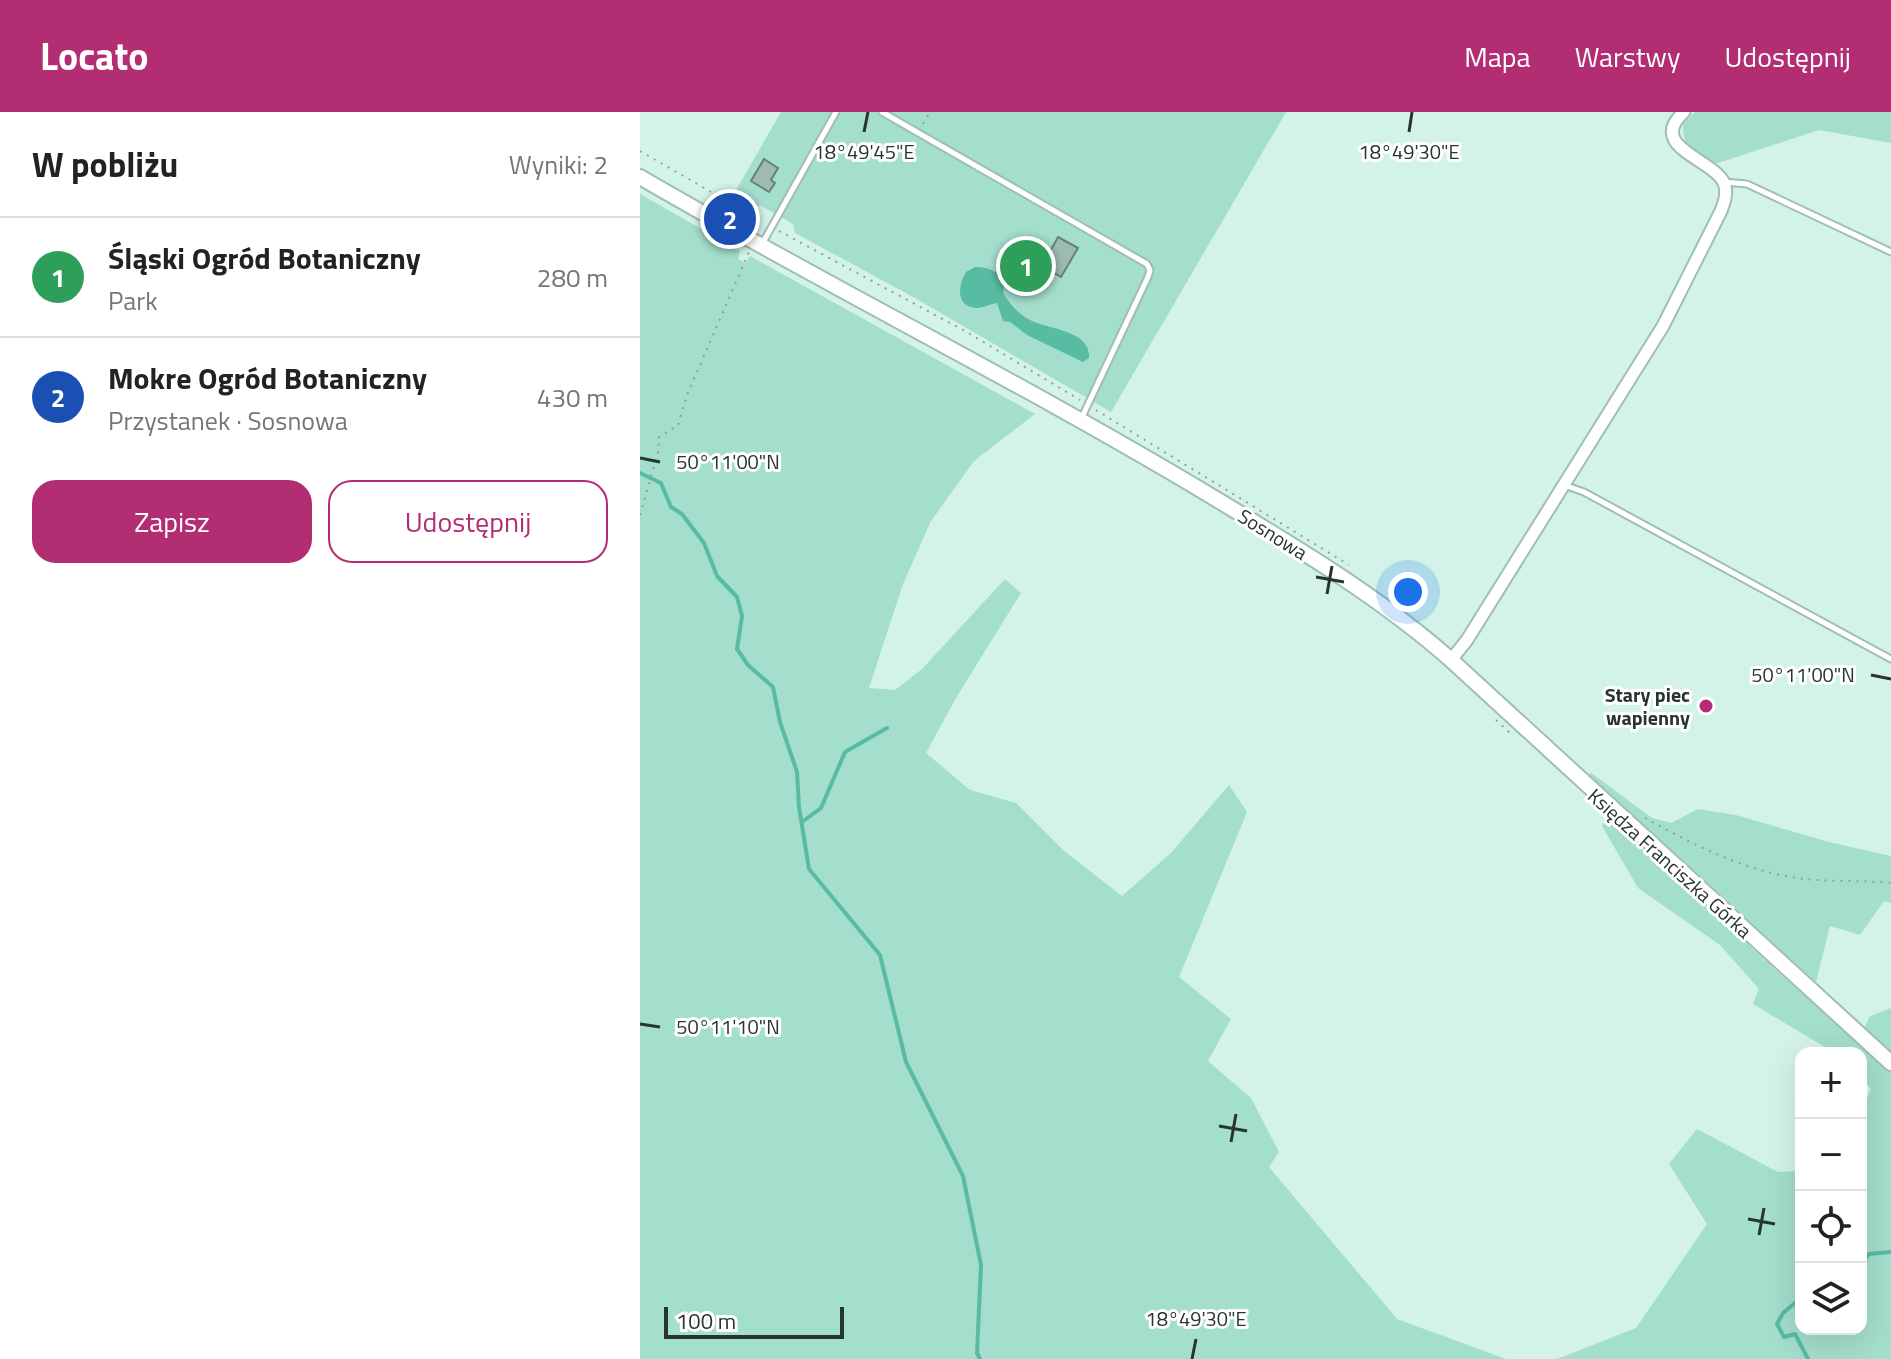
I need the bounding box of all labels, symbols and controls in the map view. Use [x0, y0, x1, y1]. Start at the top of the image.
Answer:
text: Locato [40, 27, 149, 85]
text: Mapa [1464, 35, 1531, 78]
text: Warstwy [1575, 35, 1680, 78]
text: Udostępnij [1724, 35, 1851, 78]
text: 18°49'45"E [813, 136, 915, 167]
text: 18°49'30"E [1358, 136, 1460, 167]
text: W pobliżu [32, 138, 178, 190]
text: Wyniki: 2 [509, 145, 608, 184]
pin: 2 [704, 189, 756, 249]
text: Śląski Ogród Botaniczny [108, 235, 421, 281]
pin: 1 [1000, 236, 1052, 296]
text: 1 [51, 258, 65, 297]
text: 280 m [537, 258, 608, 297]
text: Park [108, 281, 158, 320]
text: Mokre Ogród Botaniczny [108, 355, 427, 401]
text: 2 [51, 378, 65, 417]
text: 430 m [537, 378, 608, 417]
text: Przystanek · Sosnowa [108, 401, 348, 440]
text: 50°11'00"N [676, 446, 780, 477]
button: Zapisz [32, 480, 312, 563]
button: Udostępnij [328, 480, 608, 563]
street label: Sosnowa [1232, 500, 1314, 568]
your location [1388, 572, 1428, 612]
text: 50°11'00"N [1751, 659, 1855, 690]
place label: Stary piec wapienny [1605, 679, 1690, 733]
marker: Stary piec wapienny [1697, 697, 1715, 715]
street label: Księdza Franciszka Górka [1581, 781, 1759, 945]
text: 50°11'10"N [676, 1011, 780, 1042]
map controls [1795, 1047, 1867, 1335]
button: + [1795, 1047, 1867, 1119]
button: − [1795, 1119, 1867, 1191]
button: locate [1795, 1191, 1867, 1263]
button: layers [1795, 1263, 1867, 1335]
scale bar [664, 1303, 844, 1339]
text: 18°49'30"E [1145, 1303, 1247, 1334]
text: 100 m [676, 1304, 736, 1338]

